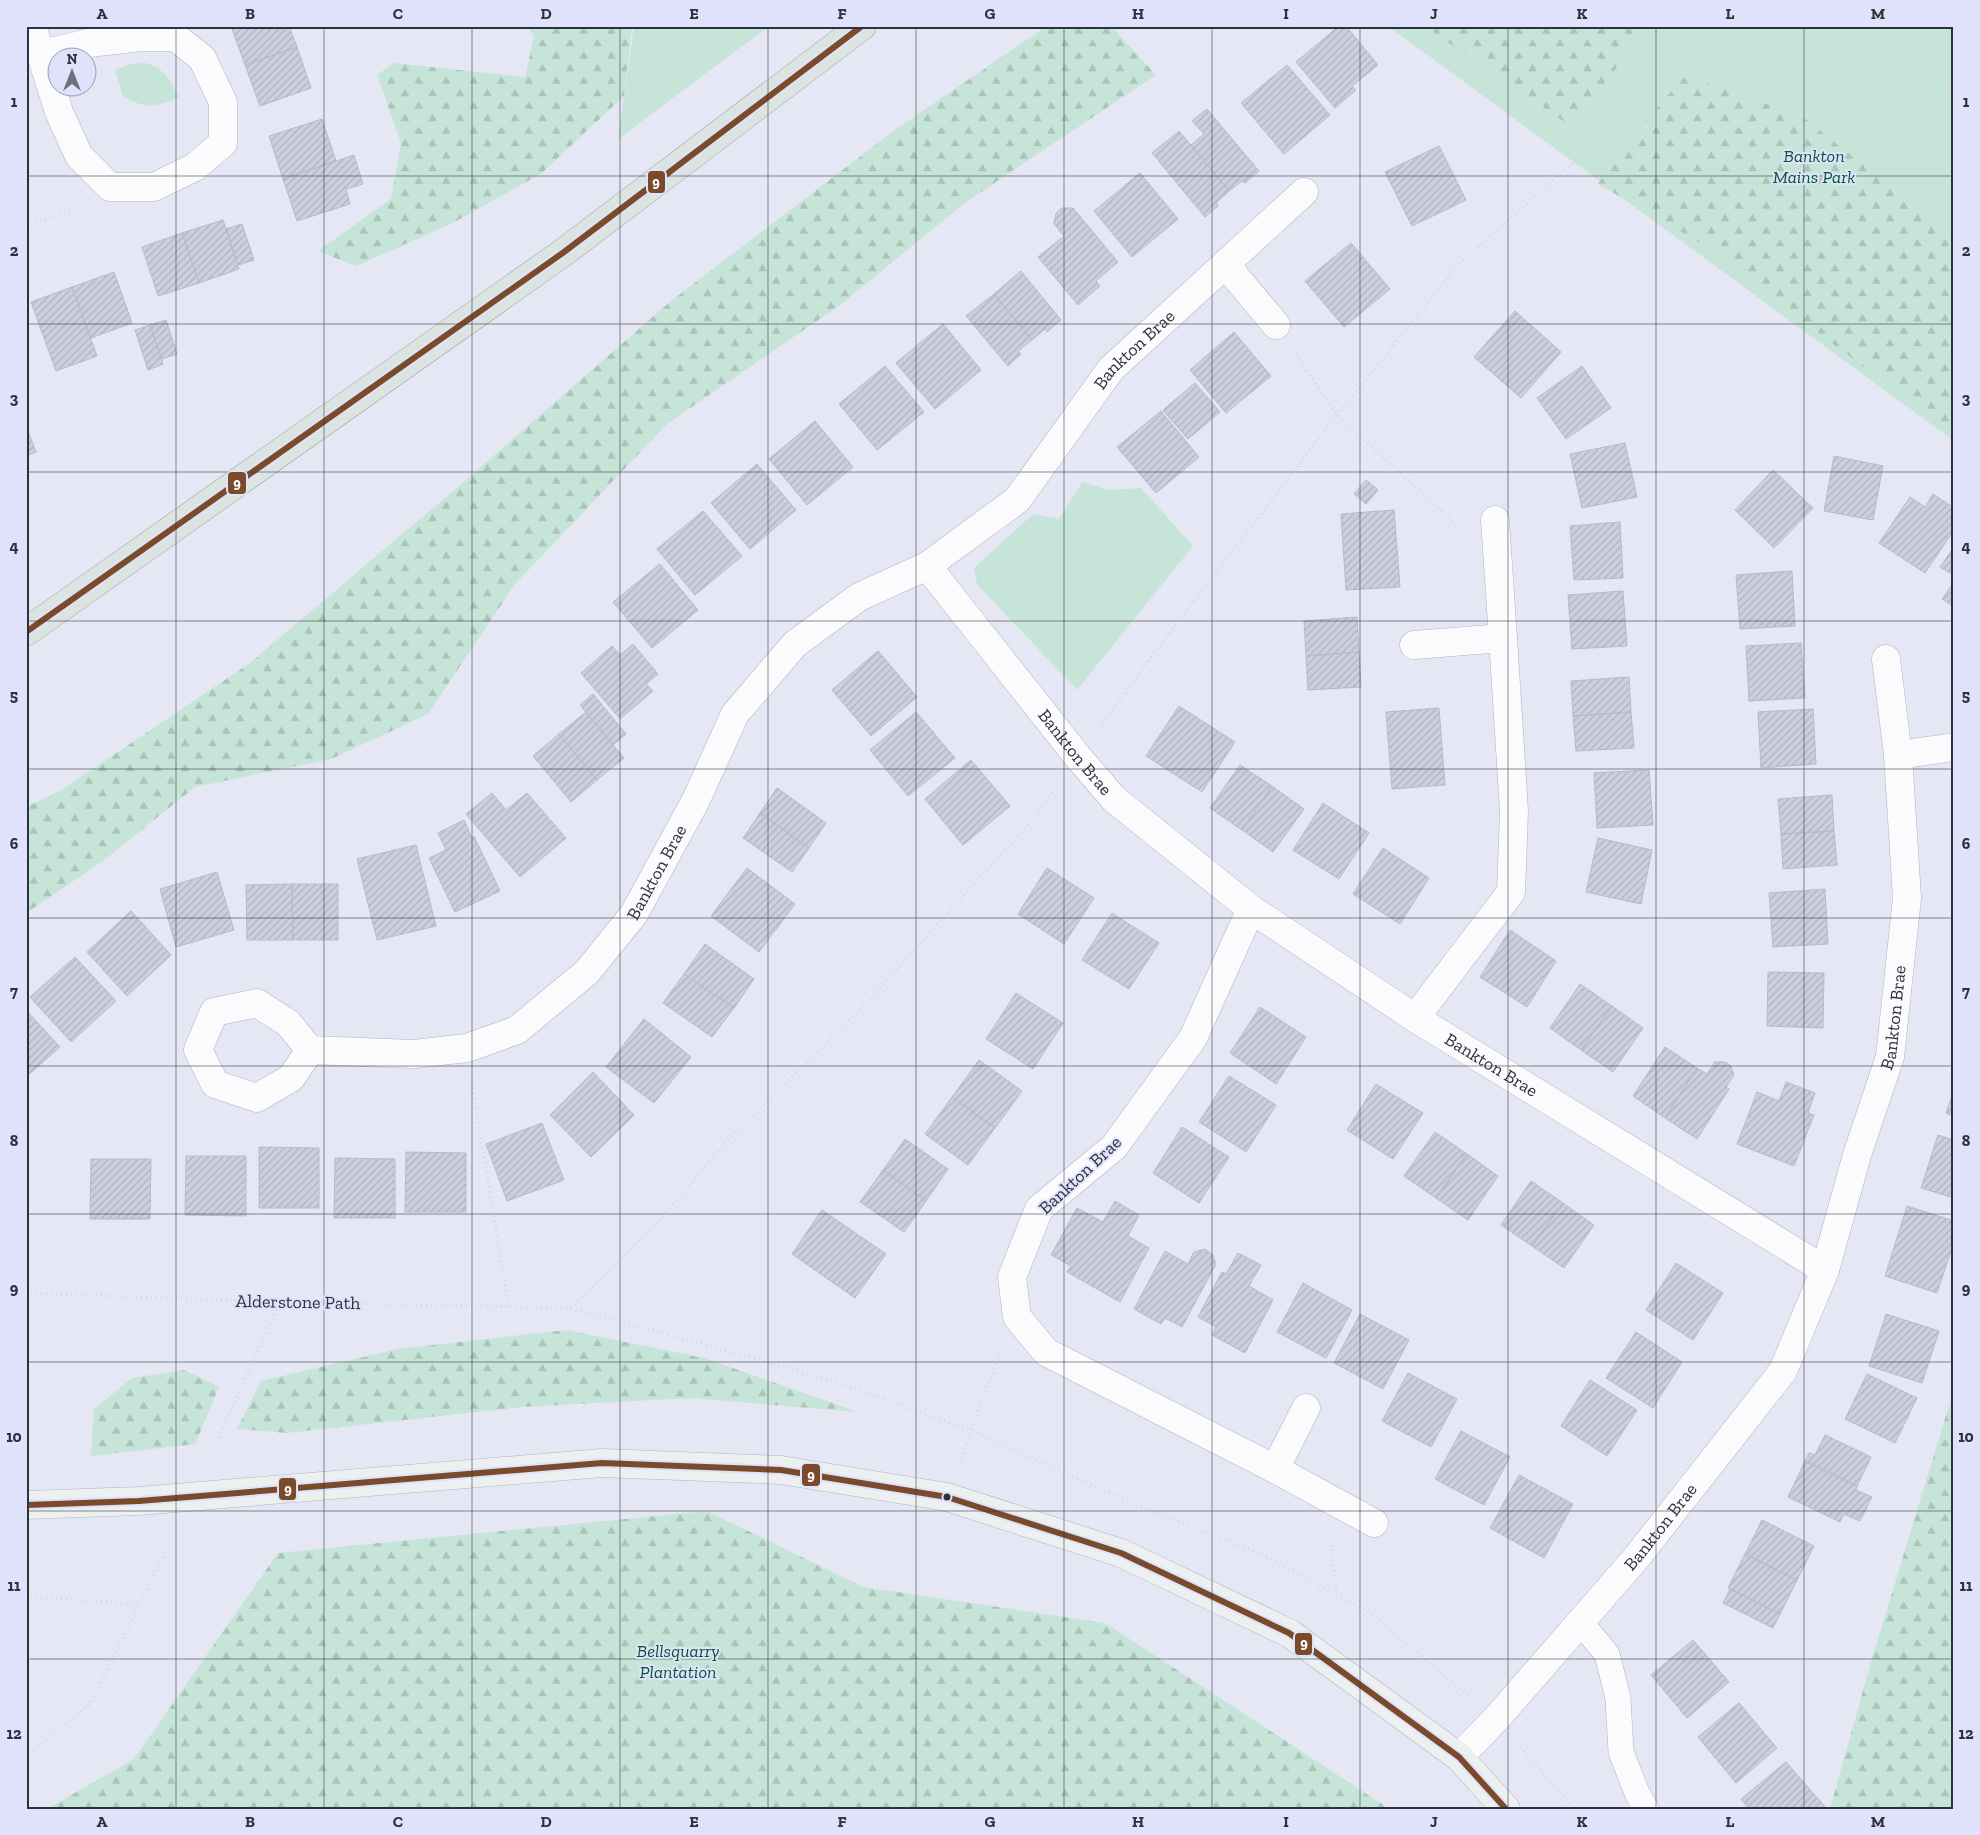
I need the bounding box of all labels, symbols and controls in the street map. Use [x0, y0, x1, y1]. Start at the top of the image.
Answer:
text: A [97, 4, 108, 23]
text: B [245, 4, 255, 23]
text: C [393, 4, 403, 23]
text: D [540, 4, 552, 23]
text: E [689, 4, 699, 23]
text: F [837, 4, 847, 23]
text: G [985, 4, 996, 23]
text: H [1132, 4, 1144, 23]
text: I [1283, 4, 1289, 23]
text: J [1430, 4, 1438, 23]
text: K [1577, 4, 1588, 23]
text: L [1726, 4, 1735, 23]
text: M [1871, 4, 1885, 23]
north arrow [48, 48, 98, 98]
text: N [67, 51, 78, 68]
text: 1 [11, 92, 18, 111]
text: 1 [1963, 92, 1970, 111]
park label: Bankton Mains Park [1773, 145, 1855, 188]
line badge: 9 [647, 170, 666, 194]
text: 9 [652, 174, 660, 191]
text: 2 [10, 241, 19, 260]
text: 2 [1962, 241, 1971, 260]
street label: Bankton Brae [1089, 305, 1179, 394]
text: 3 [10, 389, 19, 408]
text: 3 [1962, 389, 1971, 408]
line badge: 9 [227, 471, 247, 495]
text: 9 [233, 475, 241, 492]
text: 4 [9, 537, 19, 556]
text: 4 [1961, 537, 1971, 556]
text: 5 [10, 686, 18, 705]
text: 5 [1962, 686, 1970, 705]
street label: Bankton Brae [1033, 705, 1117, 800]
street label: Bankton Brae [622, 821, 691, 924]
text: 6 [10, 834, 19, 853]
text: 6 [1962, 834, 1971, 853]
street label: Bankton Brae [1875, 964, 1911, 1073]
text: 7 [10, 982, 18, 1001]
text: 7 [1962, 982, 1970, 1001]
street label: Bankton Brae [1441, 1028, 1542, 1102]
text: 8 [10, 1131, 19, 1150]
street label: Bankton Brae [1034, 1131, 1126, 1219]
text: 8 [1962, 1131, 1971, 1150]
text: 9 [10, 1279, 19, 1298]
text: 9 [1962, 1279, 1971, 1298]
street label: Alderstone Path [235, 1290, 361, 1314]
text: 10 [6, 1427, 22, 1446]
text: 10 [1958, 1427, 1974, 1446]
line badge: 9 [801, 1463, 821, 1487]
text: 9 [807, 1467, 815, 1484]
line badge: 9 [278, 1477, 297, 1501]
street label: Bankton Brae [1619, 1479, 1702, 1575]
text: 9 [284, 1481, 292, 1498]
unlabelled marker [942, 1492, 952, 1502]
text: 11 [8, 1576, 21, 1595]
text: 11 [1960, 1576, 1973, 1595]
line badge: 9 [1294, 1632, 1313, 1656]
text: 9 [1300, 1635, 1308, 1652]
park label: Bellsquarry Plantation [637, 1640, 719, 1683]
text: 12 [6, 1724, 22, 1743]
text: 12 [1958, 1724, 1974, 1743]
text: A [97, 1812, 108, 1831]
text: B [245, 1812, 255, 1831]
text: C [393, 1812, 403, 1831]
text: D [540, 1812, 552, 1831]
text: E [689, 1812, 699, 1831]
text: F [837, 1812, 847, 1831]
text: G [985, 1812, 996, 1831]
text: H [1132, 1812, 1144, 1831]
text: I [1283, 1812, 1289, 1831]
text: J [1430, 1812, 1438, 1831]
text: K [1577, 1812, 1588, 1831]
text: L [1726, 1812, 1735, 1831]
text: M [1871, 1812, 1885, 1831]

